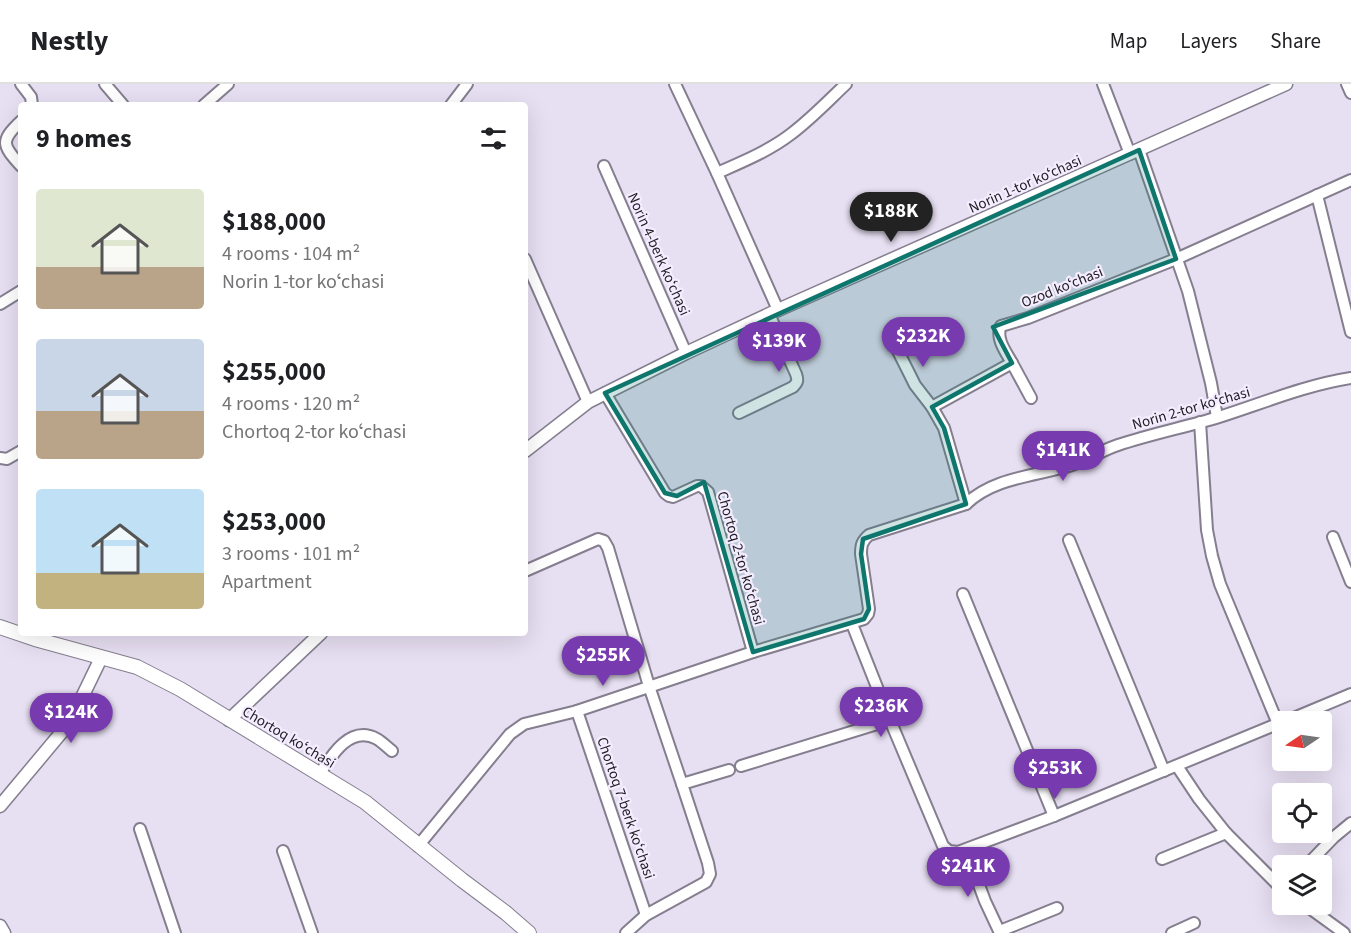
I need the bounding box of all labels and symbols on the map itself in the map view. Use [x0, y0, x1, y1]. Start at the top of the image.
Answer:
street label: Norin 1-tor koʻchasi [965, 150, 1085, 219]
street label: Norin 4-berk koʻchasi [622, 189, 695, 319]
pin: $188K [849, 192, 933, 243]
street label: Ozod koʻchasi [1018, 262, 1106, 313]
pin: $232K [881, 317, 965, 368]
pin: $139K [737, 322, 821, 373]
street label: Norin 2-tor koʻchasi [1130, 382, 1253, 435]
pin: $141K [1021, 431, 1105, 482]
street label: Chortoq 2-tor koʻchasi [711, 489, 770, 627]
pin: $255K [561, 636, 645, 687]
pin: $236K [839, 687, 923, 738]
pin: $124K [29, 693, 113, 744]
street label: Chortoq koʻchasi [238, 701, 339, 774]
north arrow [1272, 711, 1332, 771]
street label: Chortoq 7-berk koʻchasi [591, 734, 660, 882]
pin: $253K [1013, 749, 1097, 800]
pin: $241K [926, 847, 1010, 898]

